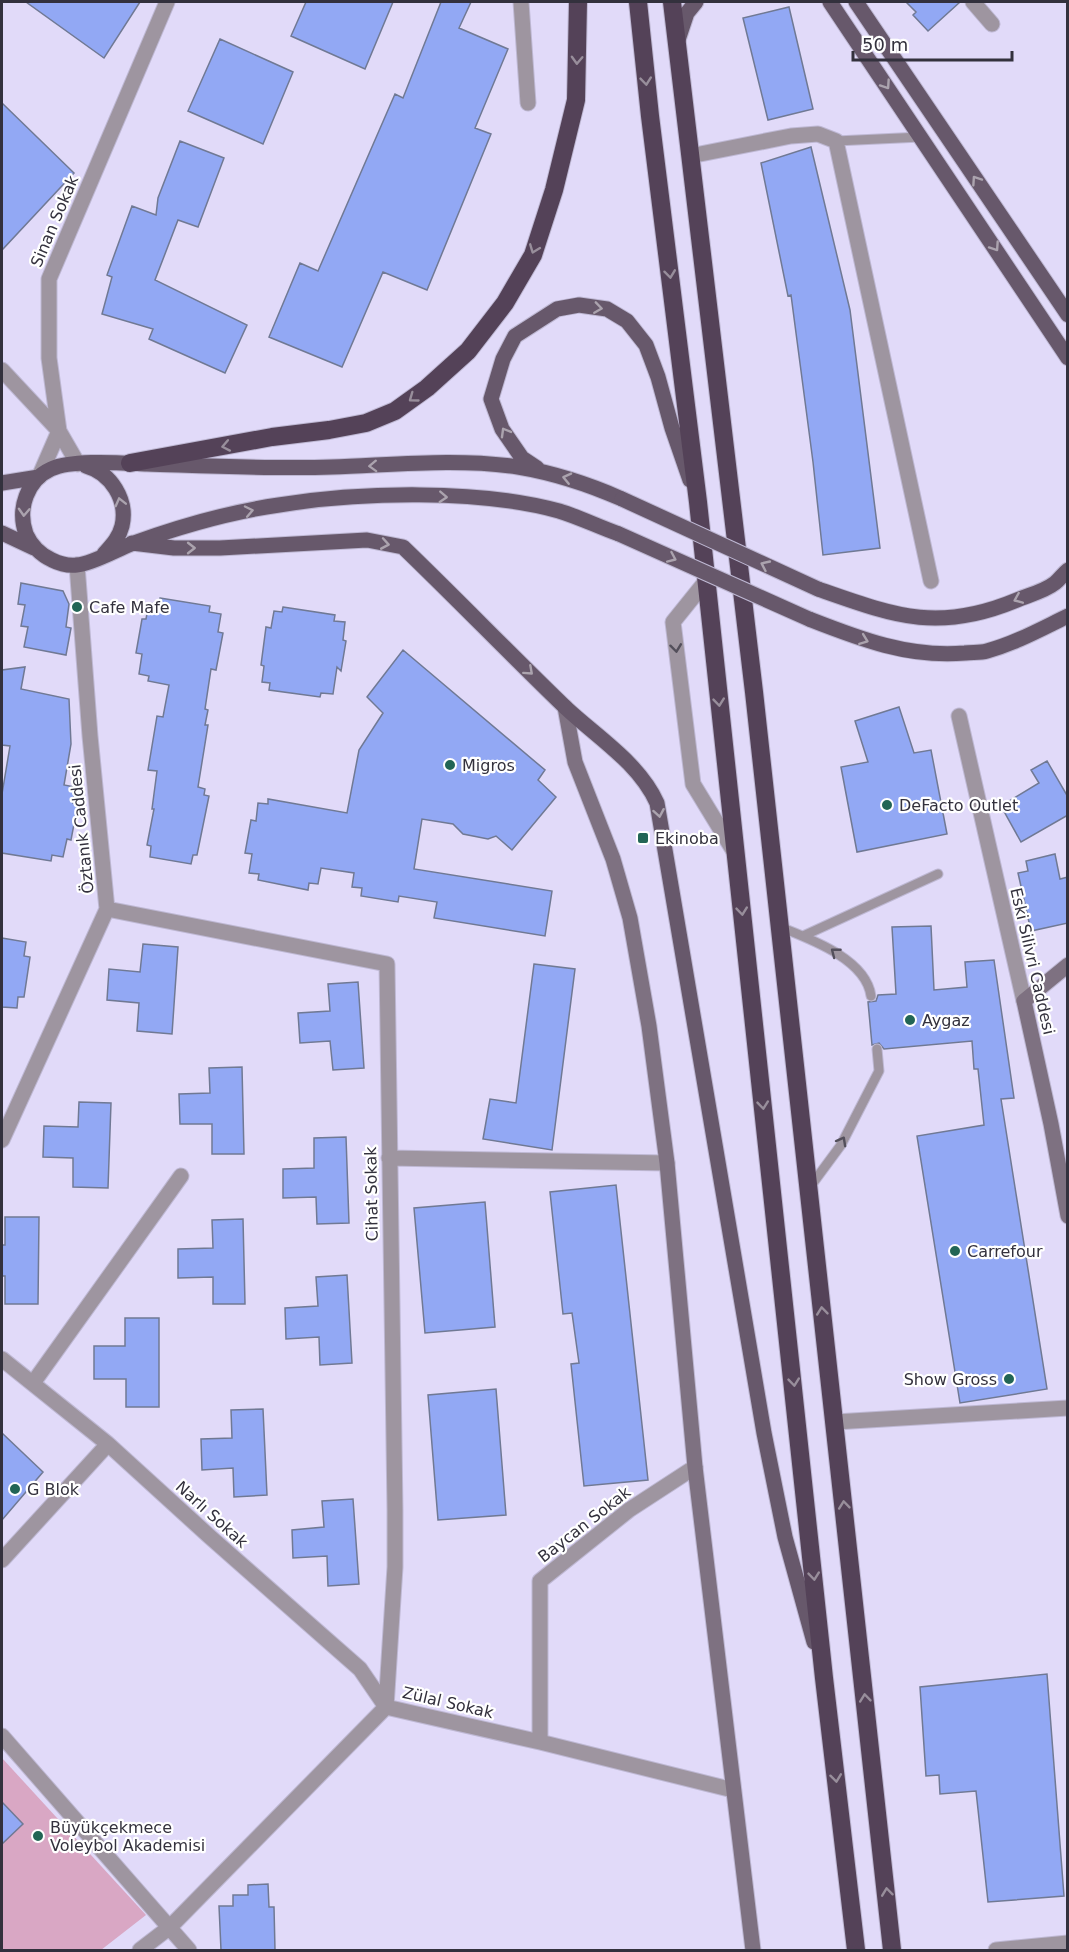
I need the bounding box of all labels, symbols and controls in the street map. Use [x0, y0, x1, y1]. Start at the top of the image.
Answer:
scale bar [853, 24, 1012, 62]
text: 50 m [862, 34, 908, 55]
one-way arrow [570, 55, 583, 64]
one-way arrow [639, 76, 652, 85]
one-way arrow [879, 78, 890, 89]
street label: Sinan Sokak [27, 172, 83, 270]
one-way arrow [972, 175, 983, 186]
one-way arrow [988, 240, 999, 251]
one-way arrow [529, 243, 541, 254]
one-way arrow [663, 270, 675, 279]
one-way arrow [593, 301, 603, 313]
one-way arrow [408, 391, 419, 402]
one-way arrow [501, 428, 512, 438]
one-way arrow [221, 439, 231, 452]
one-way arrow [369, 460, 378, 472]
one-way arrow [562, 473, 572, 486]
one-way arrow [439, 490, 448, 503]
one-way arrow [115, 497, 128, 507]
one-way arrow [244, 505, 254, 518]
one-way arrow [17, 508, 30, 517]
one-way arrow [380, 537, 390, 550]
one-way arrow [186, 542, 195, 554]
one-way arrow [666, 551, 677, 563]
one-way arrow [760, 560, 771, 572]
one-way arrow [1014, 592, 1025, 604]
place label: Cafe Mafe [89, 598, 170, 617]
marker: Cafe Mafe [70, 600, 84, 614]
one-way arrow [858, 633, 869, 645]
one-way arrow [669, 644, 681, 653]
one-way arrow [523, 664, 533, 675]
one-way arrow [712, 698, 725, 707]
place label: Migros [462, 756, 515, 775]
marker: Migros [443, 758, 457, 772]
street label: Öztanık Caddesi [65, 763, 98, 895]
place label: DeFacto Outlet [899, 796, 1018, 815]
marker: DeFacto Outlet [880, 798, 894, 812]
one-way arrow [652, 808, 664, 818]
place label: Ekinoba [655, 829, 719, 848]
marker: Ekinoba [636, 831, 650, 845]
street label: Eski Silivri Caddesi [1006, 886, 1059, 1036]
one-way arrow [735, 906, 747, 915]
one-way arrow [830, 949, 841, 960]
place label: Aygaz [922, 1011, 970, 1030]
marker: Aygaz [903, 1013, 917, 1027]
one-way arrow [756, 1100, 768, 1109]
one-way arrow [835, 1137, 847, 1147]
street label: Cihat Sokak [361, 1146, 382, 1242]
place label: Carrefour [967, 1242, 1043, 1261]
marker: Carrefour [948, 1244, 962, 1258]
one-way arrow [817, 1306, 829, 1315]
place label: Show Gross [904, 1370, 997, 1389]
marker: Show Gross [1002, 1372, 1016, 1386]
one-way arrow [787, 1377, 800, 1386]
street label: Narlı Sokak [172, 1477, 252, 1552]
place label: G Blok [27, 1480, 80, 1499]
marker: G Blok [8, 1482, 22, 1496]
street label: Baycan Sokak [534, 1482, 635, 1566]
one-way arrow [838, 1500, 851, 1509]
one-way arrow [807, 1571, 820, 1580]
street label: Zülal Sokak [400, 1683, 496, 1722]
one-way arrow [860, 1694, 872, 1703]
one-way arrow [829, 1773, 841, 1782]
place label: Büyükçekmece Voleybol Akademisi [50, 1818, 205, 1855]
marker: Büyükçekmece Voleybol Akademisi [31, 1829, 45, 1843]
one-way arrow [881, 1888, 894, 1897]

